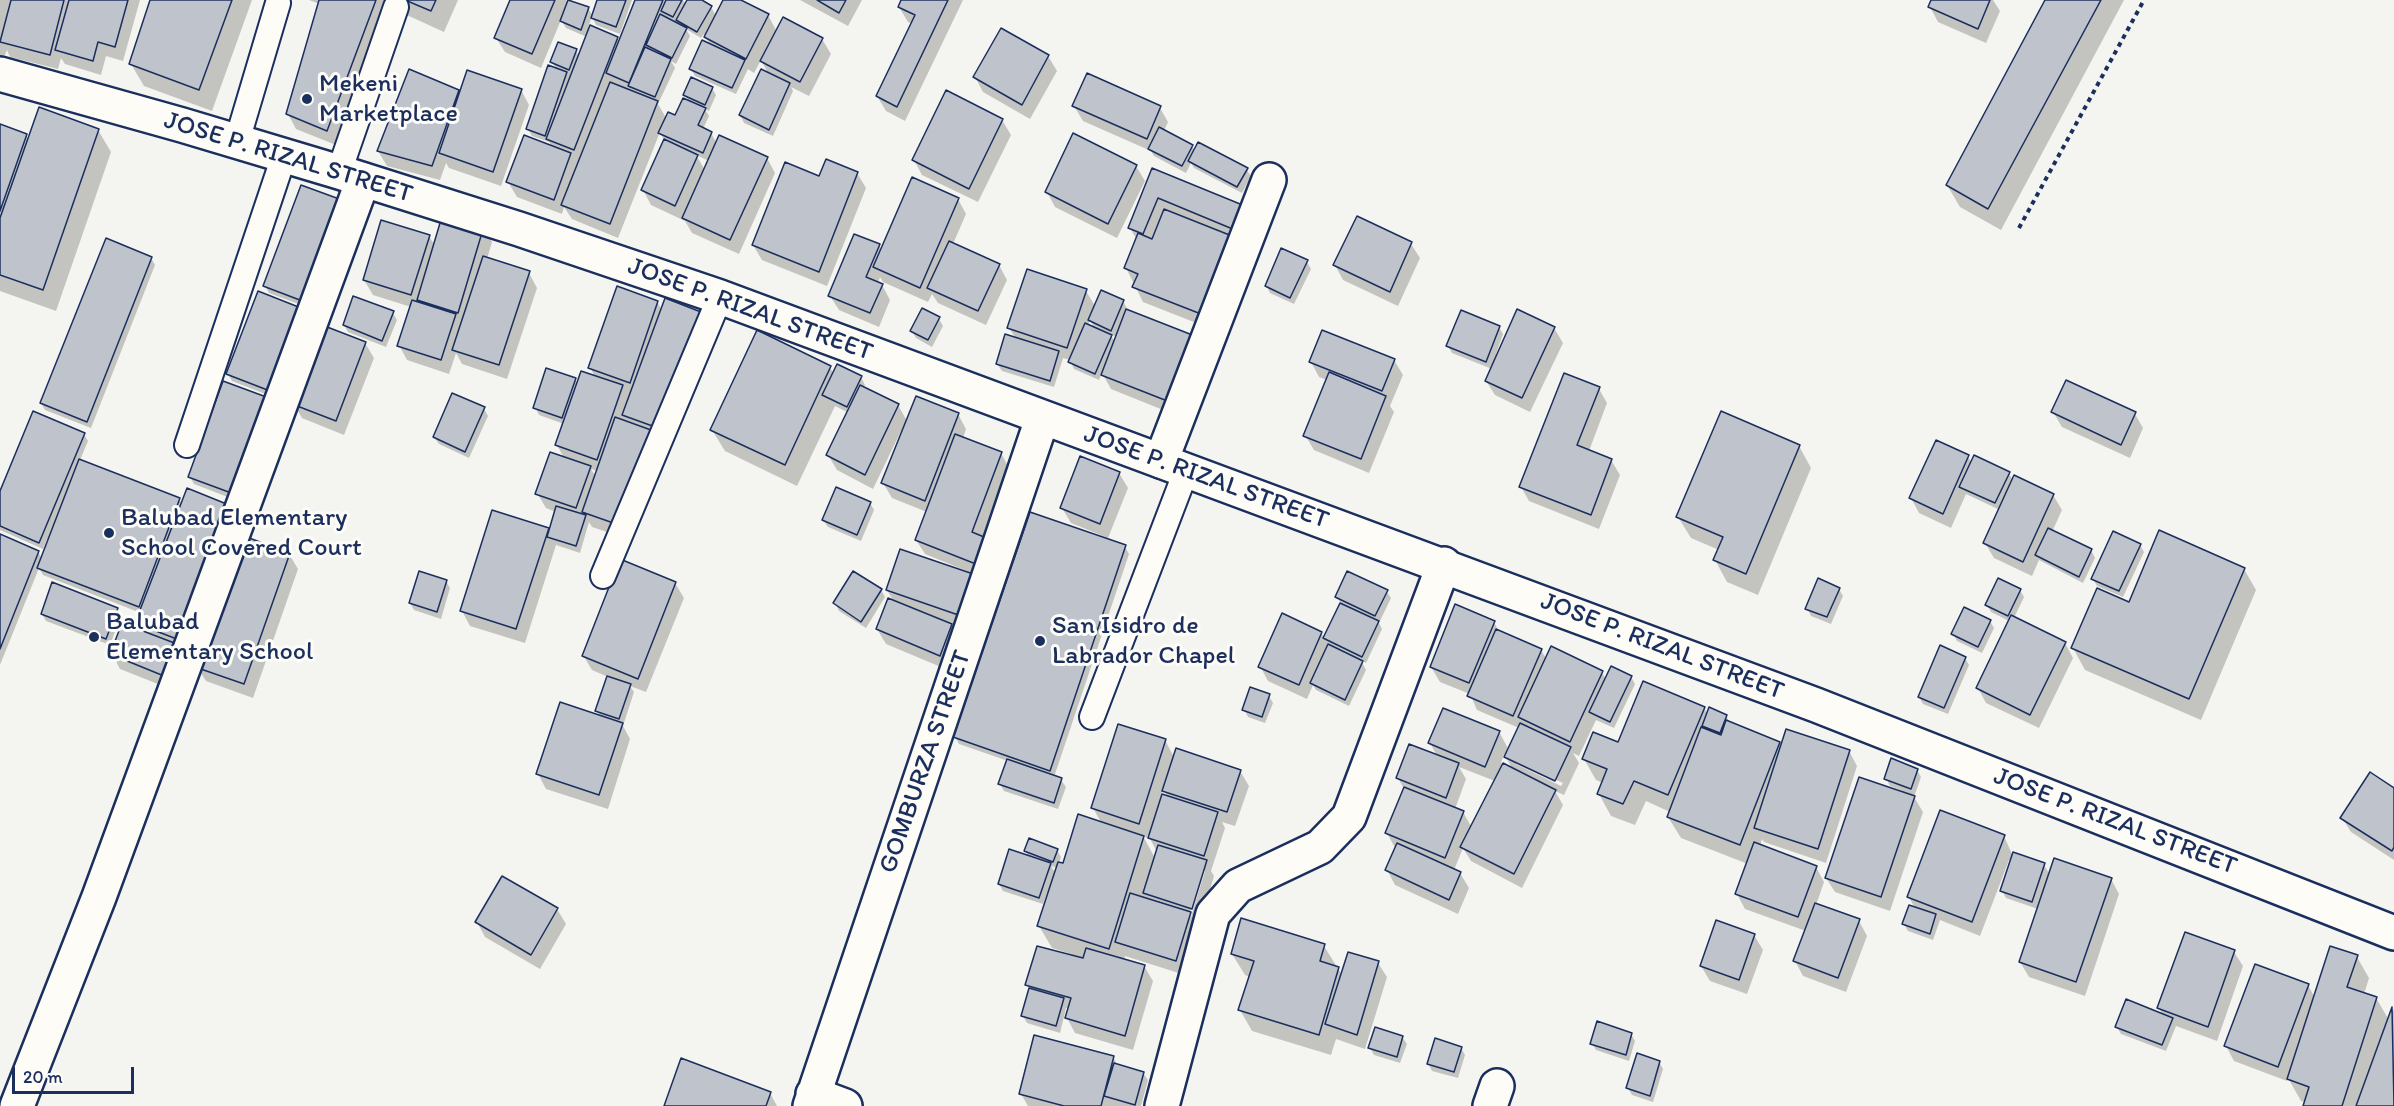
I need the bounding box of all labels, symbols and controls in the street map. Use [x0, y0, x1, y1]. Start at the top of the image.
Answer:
place label: Mekeni Marketplace [319, 68, 458, 130]
marker: Mekeni Marketplace [300, 92, 314, 106]
street label: JOSE P. RIZAL STREET [160, 105, 416, 211]
street label: JOSE P. RIZAL STREET [623, 251, 877, 369]
street label: JOSE P. RIZAL STREET [1079, 419, 1333, 537]
place label: Balubad Elementary School Covered Court [121, 502, 362, 564]
marker: Balubad Elementary School Covered Court [102, 526, 116, 540]
street label: JOSE P. RIZAL STREET [1536, 586, 1788, 708]
place label: Balubad Elementary School [106, 606, 313, 668]
place label: San Isidro de Labrador Chapel [1052, 610, 1235, 672]
marker: Balubad Elementary School [87, 630, 101, 644]
marker: San Isidro de Labrador Chapel [1033, 634, 1047, 648]
street label: GOMBURZA STREET [873, 646, 979, 878]
street label: JOSE P. RIZAL STREET [1989, 761, 2241, 883]
scale bar [15, 1055, 136, 1093]
text: 20 m [23, 1066, 63, 1088]

